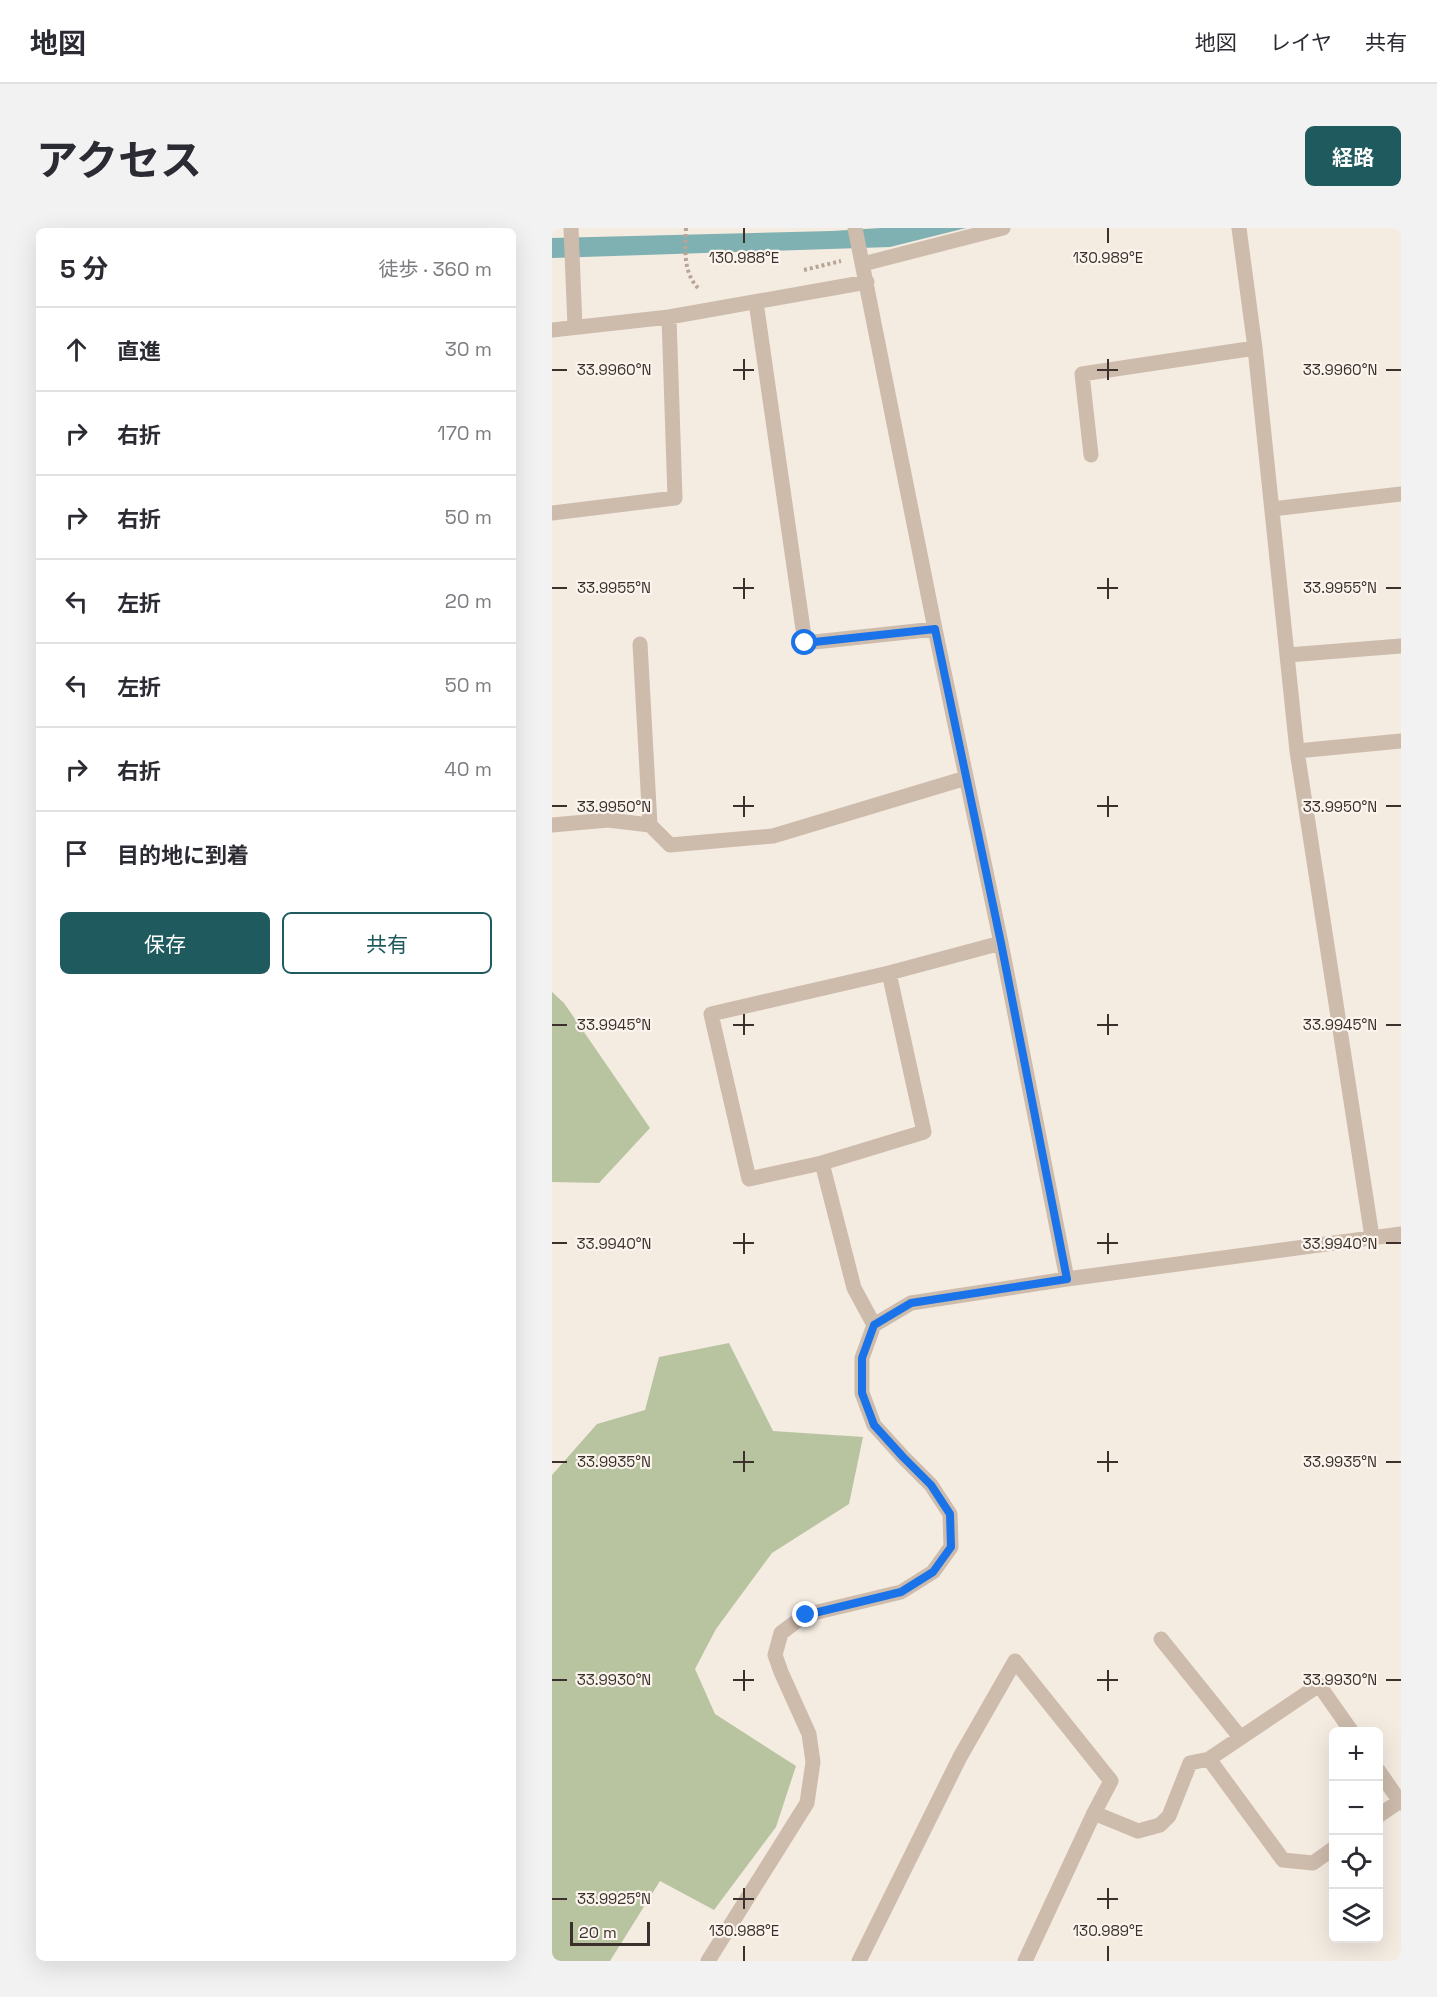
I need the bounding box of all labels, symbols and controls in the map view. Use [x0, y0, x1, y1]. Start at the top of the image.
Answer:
text: 地図 [30, 25, 86, 61]
text: 地図 [1195, 29, 1237, 56]
text: レイヤ [1270, 29, 1332, 56]
text: 共有 [1365, 29, 1407, 56]
button: 経路 [1305, 126, 1401, 186]
text: アクセス [36, 134, 202, 187]
text: 130.988°E [709, 248, 779, 267]
text: 130.989°E [1073, 248, 1143, 267]
text: 5 分 [60, 252, 108, 286]
text: 徒歩 · 360 m [379, 256, 492, 282]
icon: ahead [60, 333, 93, 366]
text: 30 m [445, 336, 492, 362]
text: 直進 [117, 337, 161, 365]
text: 33.9960°N [577, 360, 651, 379]
text: 33.9960°N [1303, 360, 1377, 379]
icon: right [60, 417, 93, 450]
text: 170 m [437, 420, 492, 446]
text: 右折 [117, 421, 161, 449]
icon: right [60, 501, 93, 534]
text: 50 m [445, 504, 492, 530]
text: 右折 [117, 505, 161, 533]
text: 33.9955°N [577, 578, 651, 597]
text: 33.9955°N [1303, 578, 1377, 597]
icon: left [60, 585, 93, 618]
text: 20 m [445, 588, 492, 614]
text: 左折 [117, 589, 161, 617]
route start [791, 629, 817, 655]
icon: left [60, 669, 93, 702]
text: 50 m [445, 672, 492, 698]
text: 左折 [117, 673, 161, 701]
icon: right [60, 753, 93, 786]
text: 40 m [444, 756, 492, 782]
text: 右折 [117, 757, 161, 785]
text: 33.9950°N [577, 797, 651, 816]
text: 33.9950°N [1303, 797, 1377, 816]
icon: arrive [60, 837, 93, 870]
text: 目的地に到着 [117, 841, 249, 869]
button: 保存 [60, 912, 270, 974]
button: 共有 [282, 912, 492, 974]
text: 33.9945°N [577, 1015, 651, 1034]
text: 33.9945°N [1303, 1015, 1377, 1034]
text: 33.9940°N [577, 1234, 651, 1253]
text: 33.9940°N [1303, 1234, 1377, 1253]
text: 33.9935°N [577, 1452, 651, 1471]
text: 33.9935°N [1303, 1452, 1377, 1471]
route end [792, 1601, 818, 1627]
text: 33.9930°N [577, 1670, 651, 1689]
text: 33.9930°N [1303, 1670, 1377, 1689]
map controls [1329, 1727, 1383, 1943]
button: + [1329, 1727, 1383, 1781]
button: − [1329, 1781, 1383, 1835]
button: locate [1329, 1835, 1383, 1889]
text: 33.9925°N [577, 1889, 651, 1908]
button: layers [1329, 1889, 1383, 1943]
scale bar [570, 1919, 650, 1946]
text: 130.988°E [709, 1921, 779, 1940]
text: 130.989°E [1073, 1921, 1143, 1940]
text: 20 m [579, 1922, 617, 1943]

